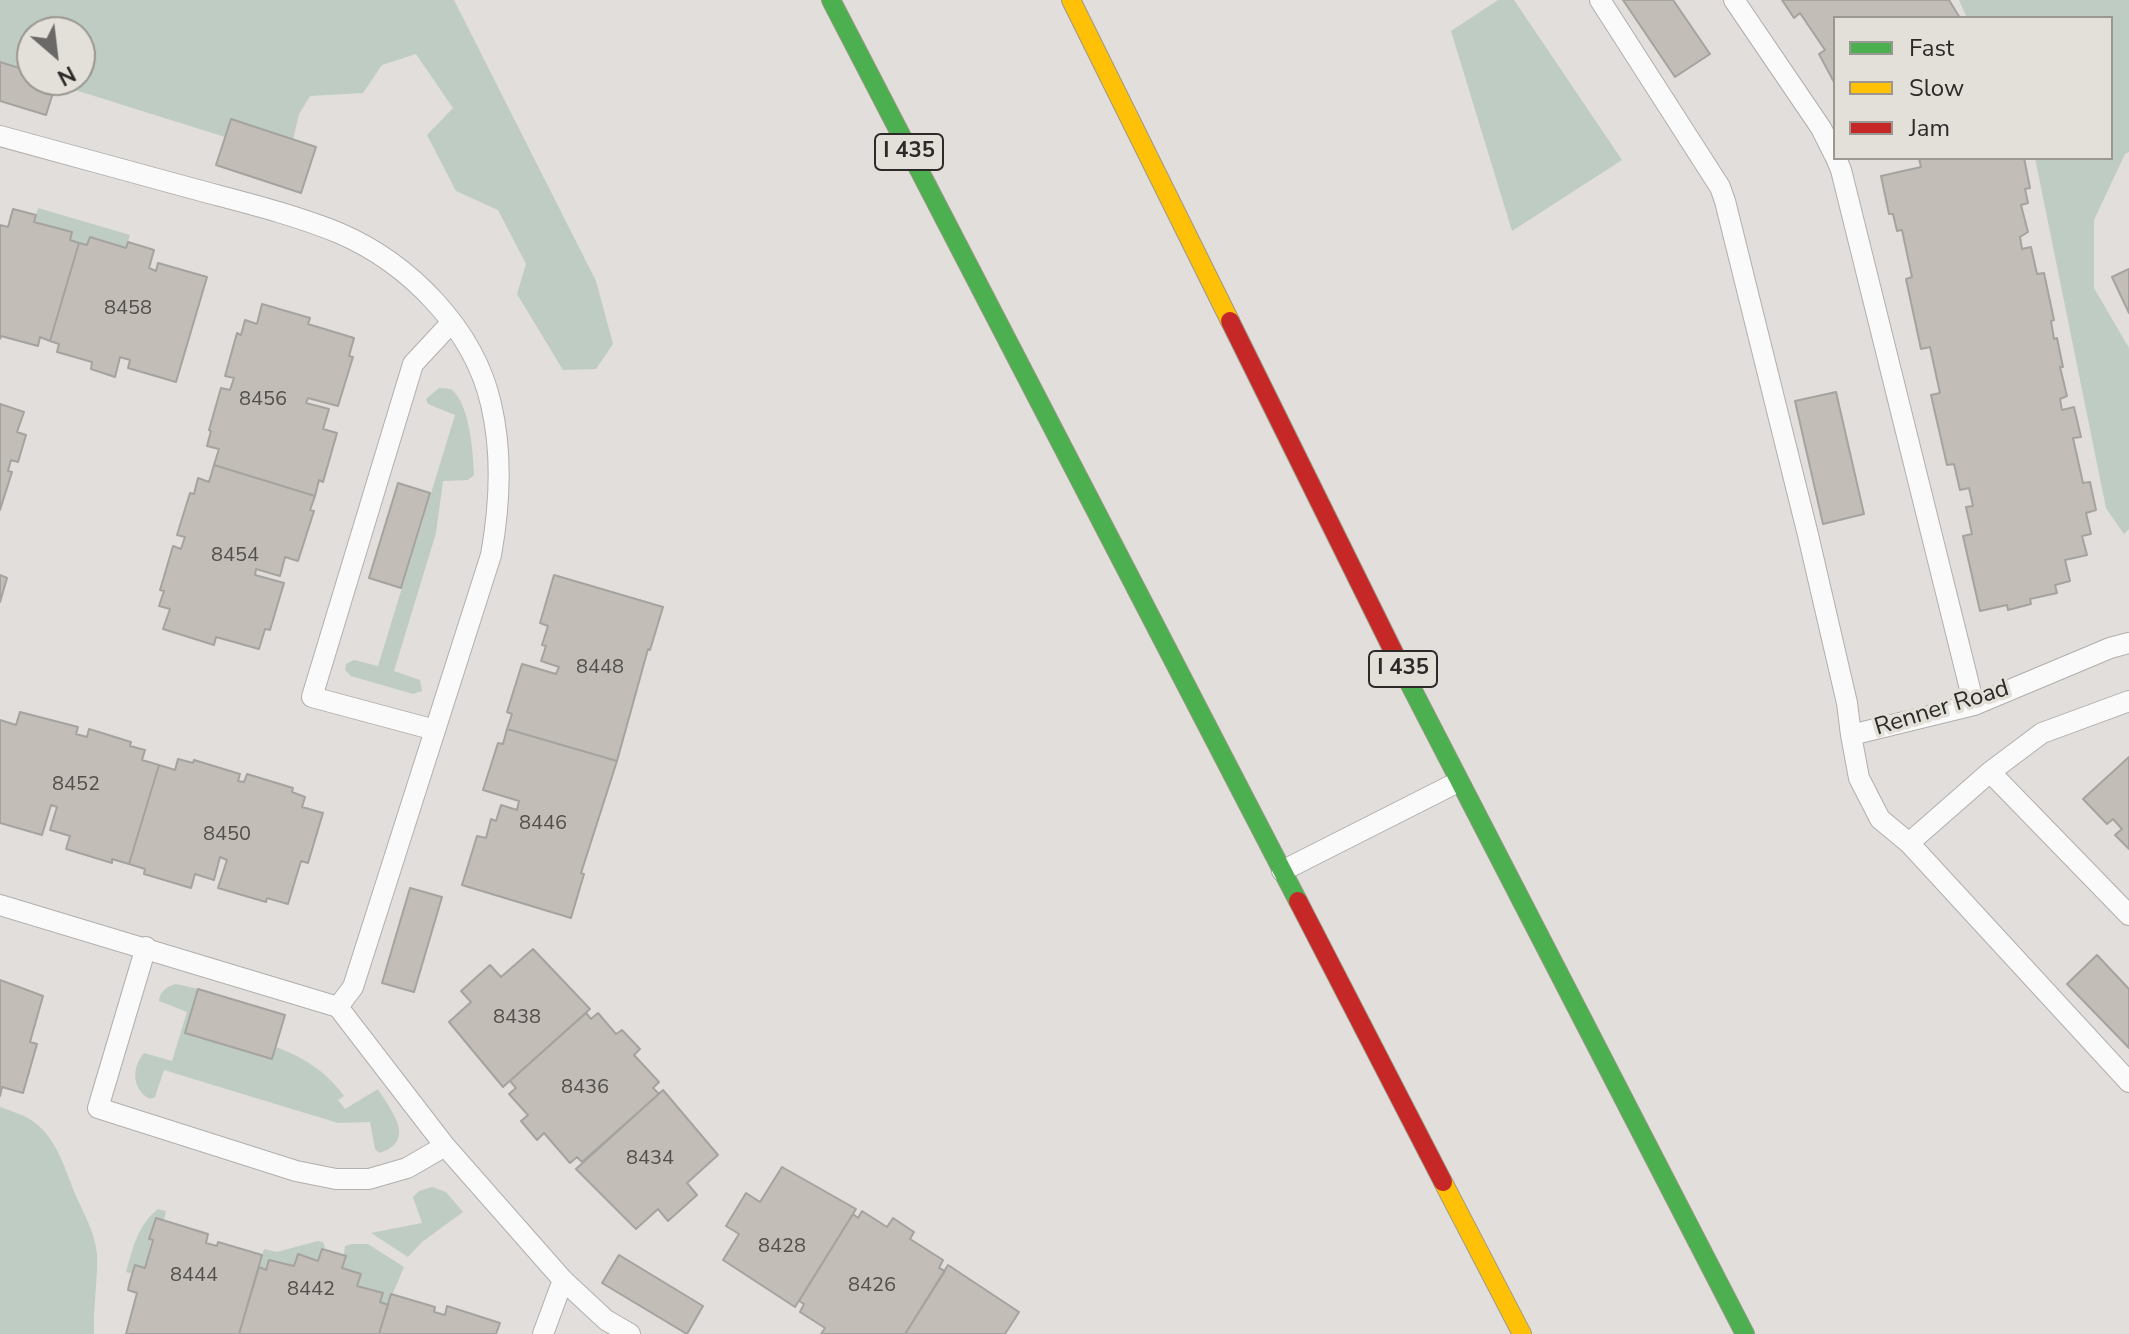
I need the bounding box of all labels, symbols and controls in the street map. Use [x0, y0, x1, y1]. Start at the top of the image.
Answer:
north arrow [16, 16, 96, 96]
legend [1833, 16, 2113, 160]
text: Fast [1909, 32, 1954, 64]
text: N [52, 58, 81, 93]
text: Slow [1909, 72, 1964, 104]
text: Jam [1909, 112, 1950, 144]
road number: I 435 [875, 134, 943, 170]
house number: 8458 [104, 297, 152, 321]
house number: 8456 [239, 388, 287, 412]
house number: 8454 [211, 544, 259, 568]
road number: I 435 [1369, 651, 1437, 687]
house number: 8448 [576, 656, 624, 680]
street label: Renner Road [1871, 675, 2013, 743]
house number: 8452 [52, 773, 100, 797]
house number: 8446 [519, 812, 567, 836]
house number: 8450 [203, 823, 251, 847]
house number: 8438 [493, 1006, 541, 1030]
house number: 8436 [561, 1076, 609, 1100]
house number: 8434 [626, 1147, 674, 1171]
house number: 8428 [758, 1235, 806, 1259]
house number: 8444 [170, 1264, 218, 1288]
house number: 8426 [848, 1274, 896, 1298]
house number: 8442 [287, 1278, 335, 1302]

